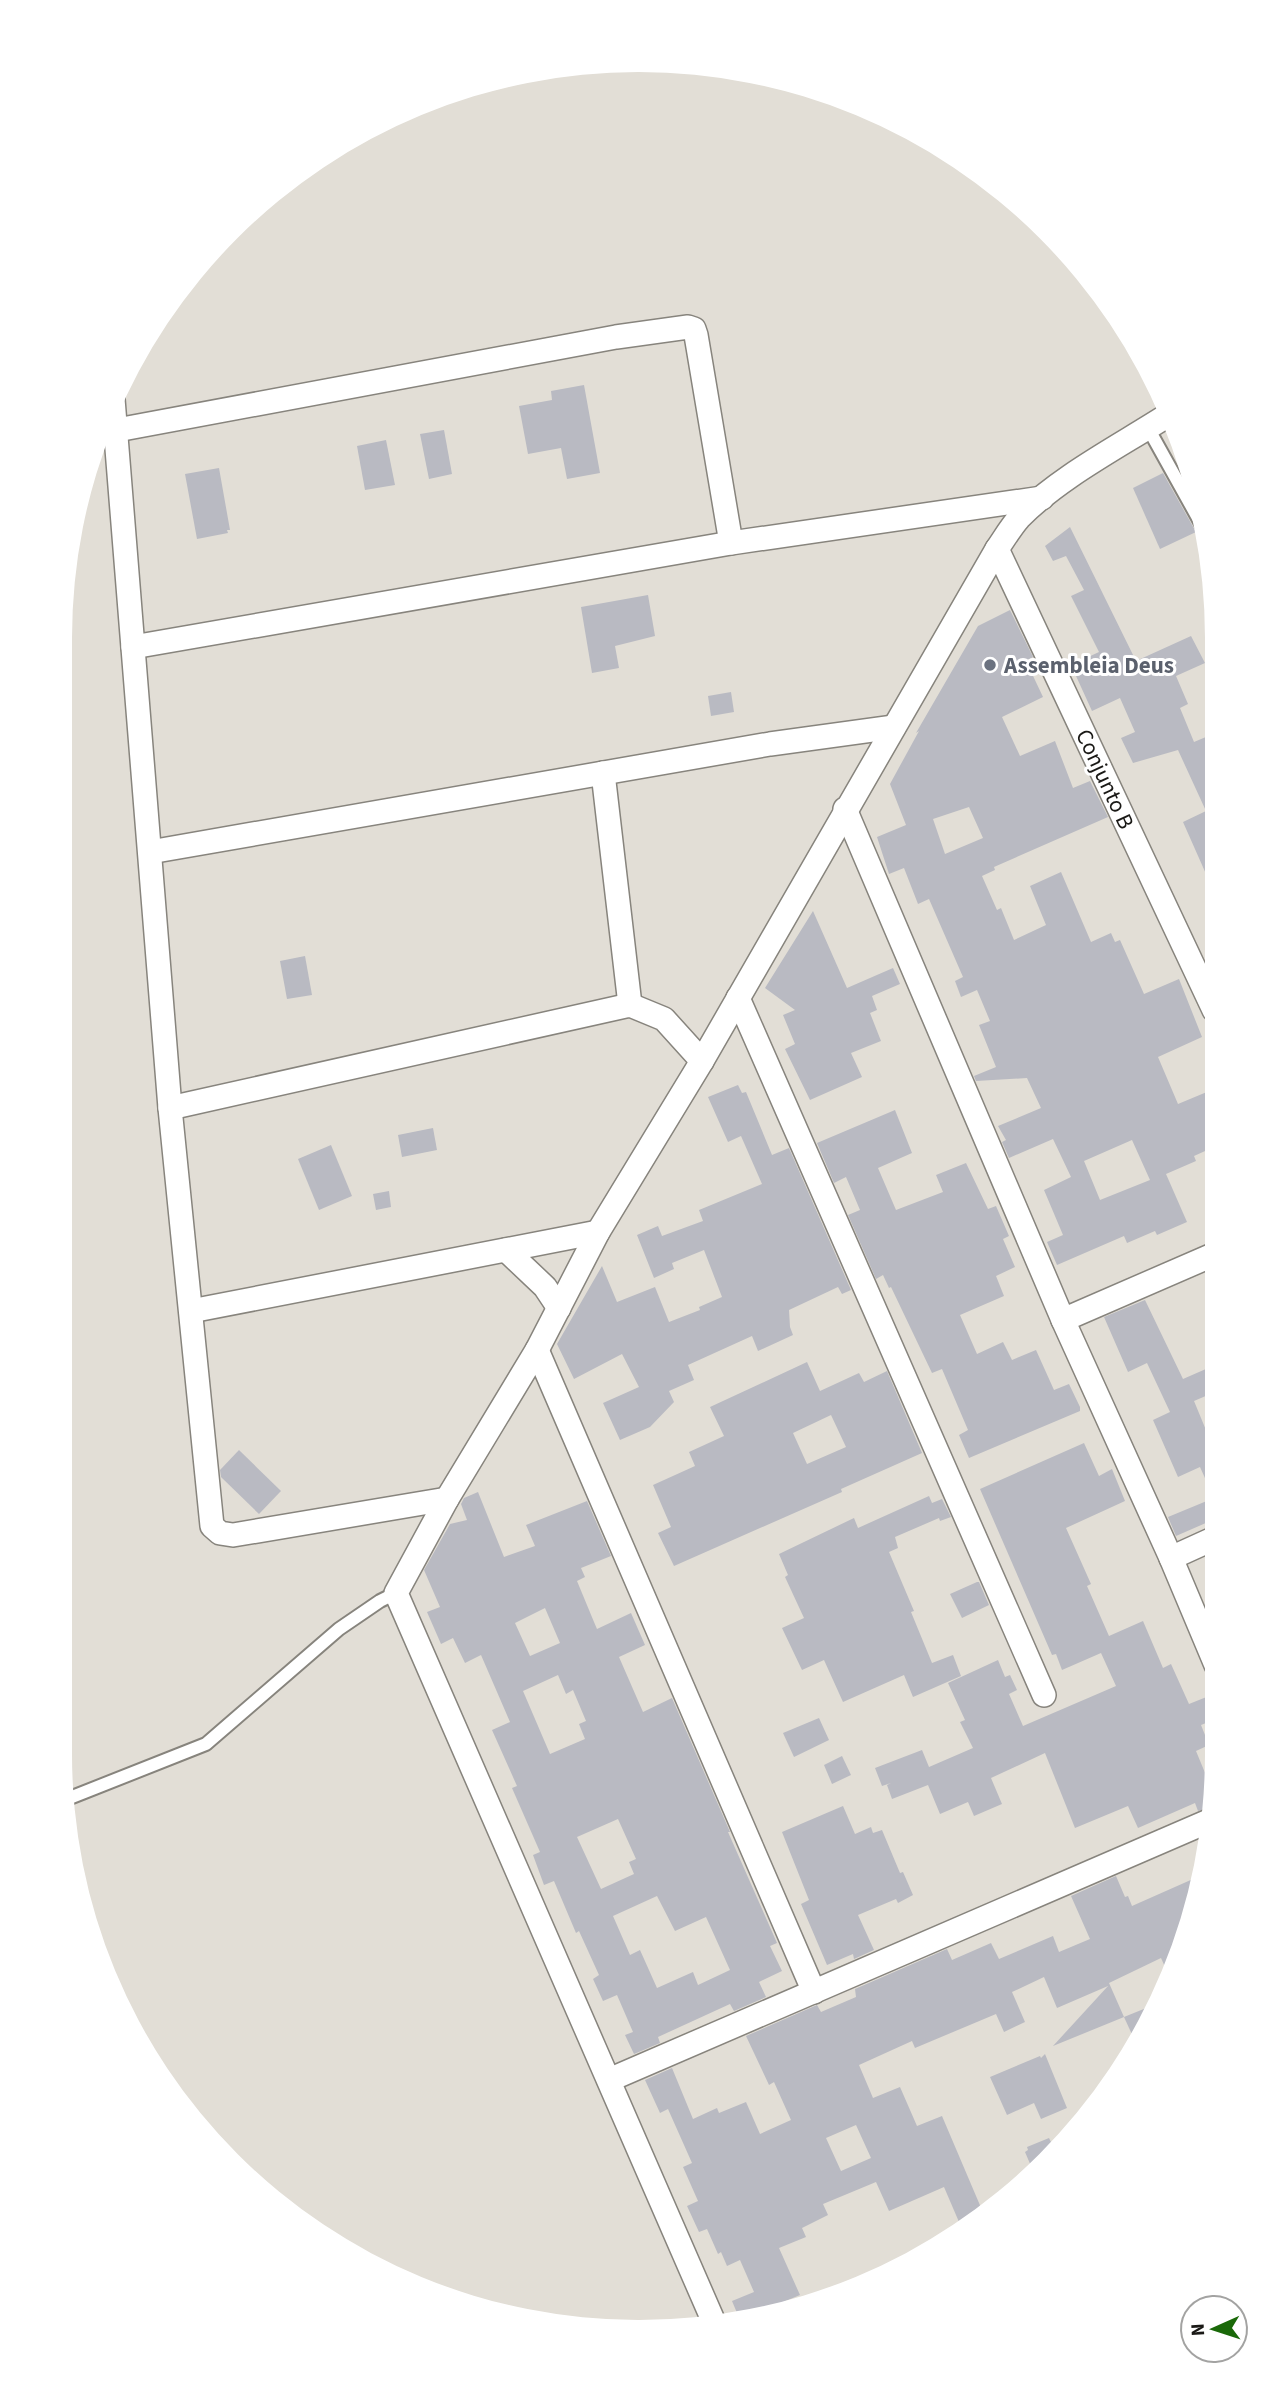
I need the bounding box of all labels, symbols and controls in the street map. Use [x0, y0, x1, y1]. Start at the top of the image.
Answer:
place label: Assembleia Deus [1003, 649, 1174, 682]
marker: Assembleia Deus [982, 657, 998, 673]
street label: Conjunto B [1067, 724, 1143, 834]
north arrow [1179, 2294, 1249, 2364]
text: N [1185, 2323, 1212, 2337]

